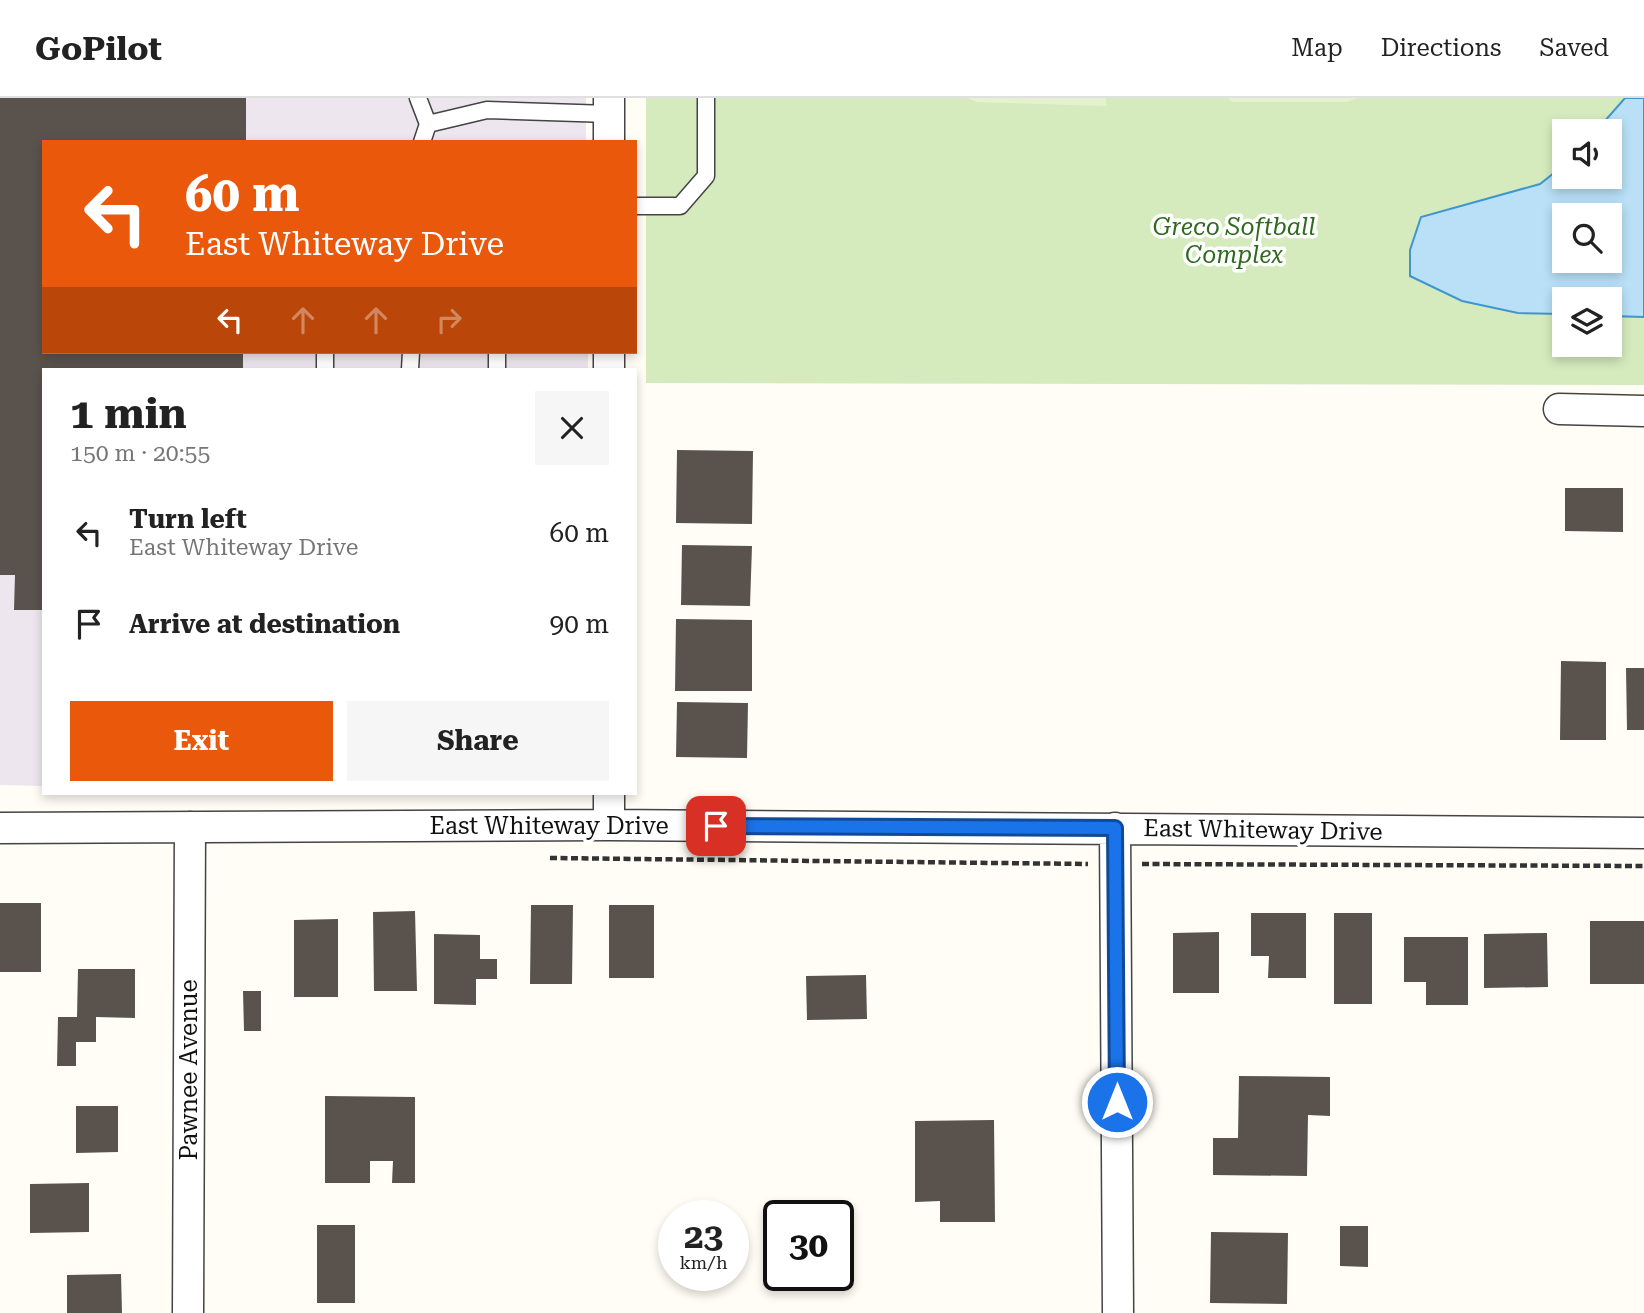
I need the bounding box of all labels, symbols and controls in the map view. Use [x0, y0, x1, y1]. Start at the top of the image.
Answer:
text: GoPilot [35, 29, 162, 68]
text: Map [1291, 34, 1343, 62]
text: Directions [1381, 34, 1501, 62]
text: Saved [1539, 34, 1609, 62]
map controls [1552, 119, 1622, 357]
button: sound [1552, 119, 1622, 189]
text: 60 m [185, 166, 300, 223]
icon: left [70, 168, 161, 259]
button: search [1552, 203, 1622, 273]
park label: Greco Softball Complex [1153, 213, 1315, 269]
text: East Whiteway Drive [185, 225, 504, 263]
button: layers [1552, 287, 1622, 357]
icon: left [211, 301, 249, 339]
icon: ahead [284, 301, 322, 339]
icon: ahead [357, 301, 395, 339]
icon: right [430, 301, 468, 339]
text: 1 min [70, 389, 187, 438]
button: close [535, 391, 609, 465]
text: 150 m · 20:55 [70, 440, 210, 467]
text: Turn left [129, 504, 247, 534]
icon: left [70, 514, 108, 552]
text: 60 m [550, 518, 609, 548]
text: East Whiteway Drive [129, 534, 358, 561]
icon: arrive [70, 605, 108, 643]
text: Arrive at destination [129, 609, 400, 639]
text: 90 m [550, 609, 609, 639]
button: Exit [70, 701, 333, 781]
button: Share [347, 701, 609, 781]
pin [686, 796, 746, 856]
icon: arrive [697, 807, 735, 845]
street label: East Whiteway Drive [429, 812, 669, 840]
street label: East Whiteway Drive [1143, 814, 1383, 846]
street label: Pawnee Avenue [175, 979, 203, 1161]
position arrow [1080, 1065, 1154, 1139]
speed limit sign: 30 [763, 1200, 854, 1291]
text: 23 [684, 1216, 723, 1257]
text: km/h [679, 1252, 728, 1273]

